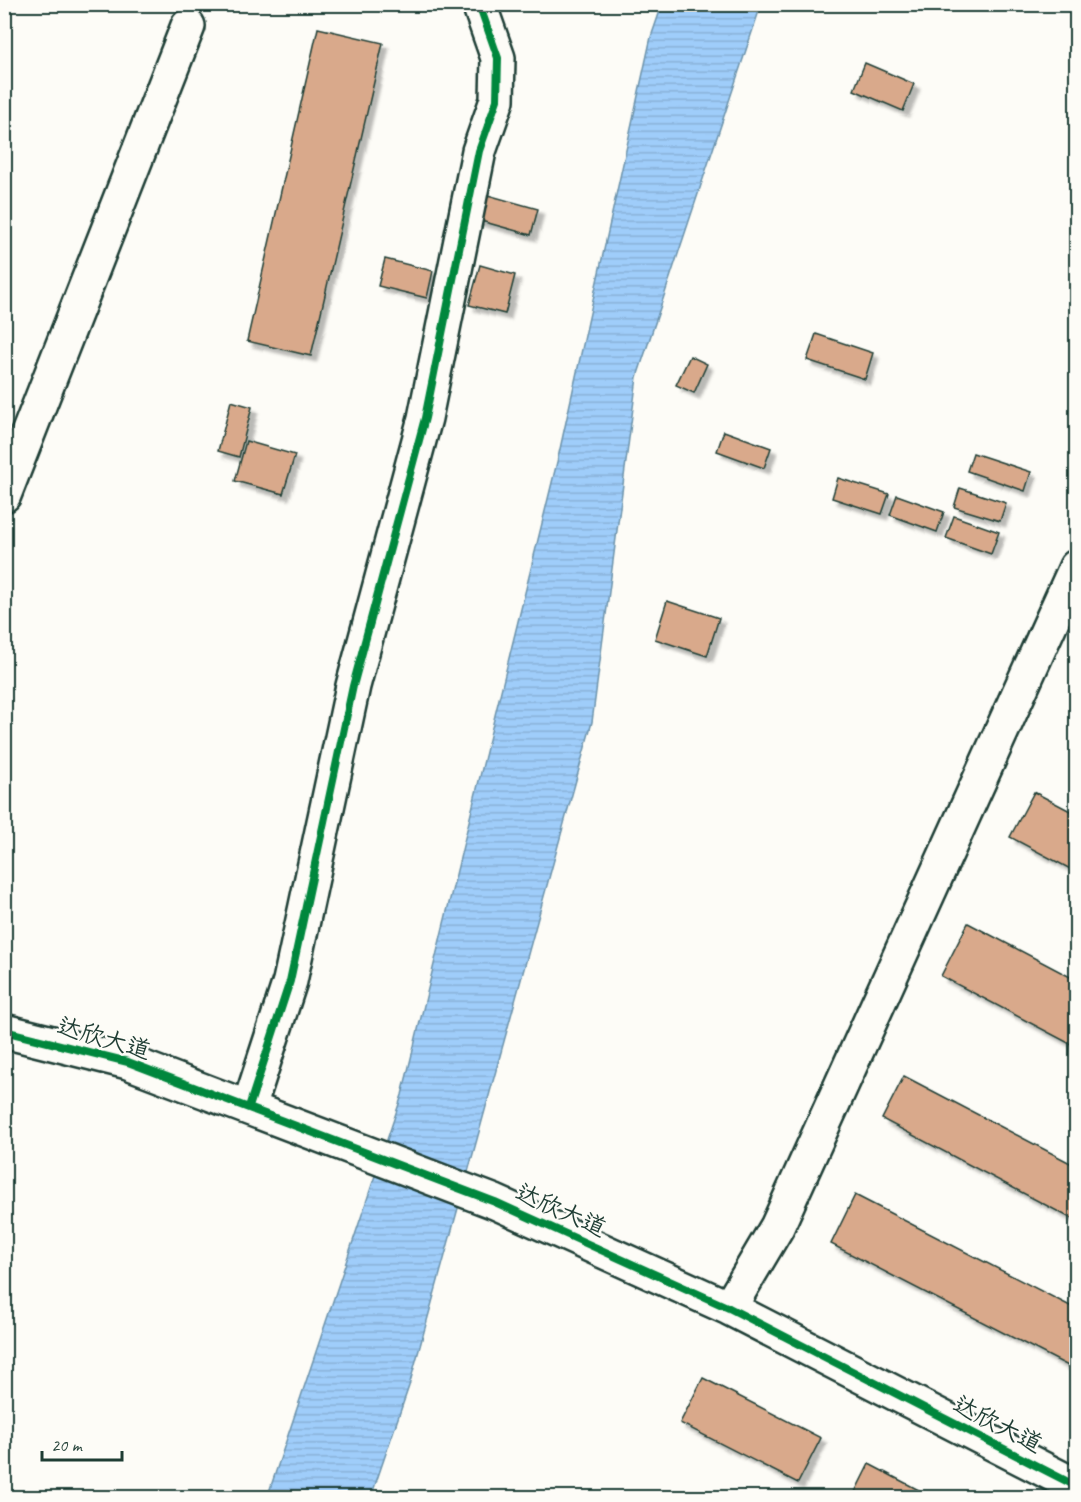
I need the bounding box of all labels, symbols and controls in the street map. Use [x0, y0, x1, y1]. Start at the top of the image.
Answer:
street label: 达欣大道 [54, 1010, 154, 1066]
street label: 达欣大道 [511, 1177, 611, 1243]
street label: 达欣大道 [948, 1389, 1048, 1459]
scale bar [42, 1424, 122, 1462]
text: 20 m [51, 1434, 84, 1456]

